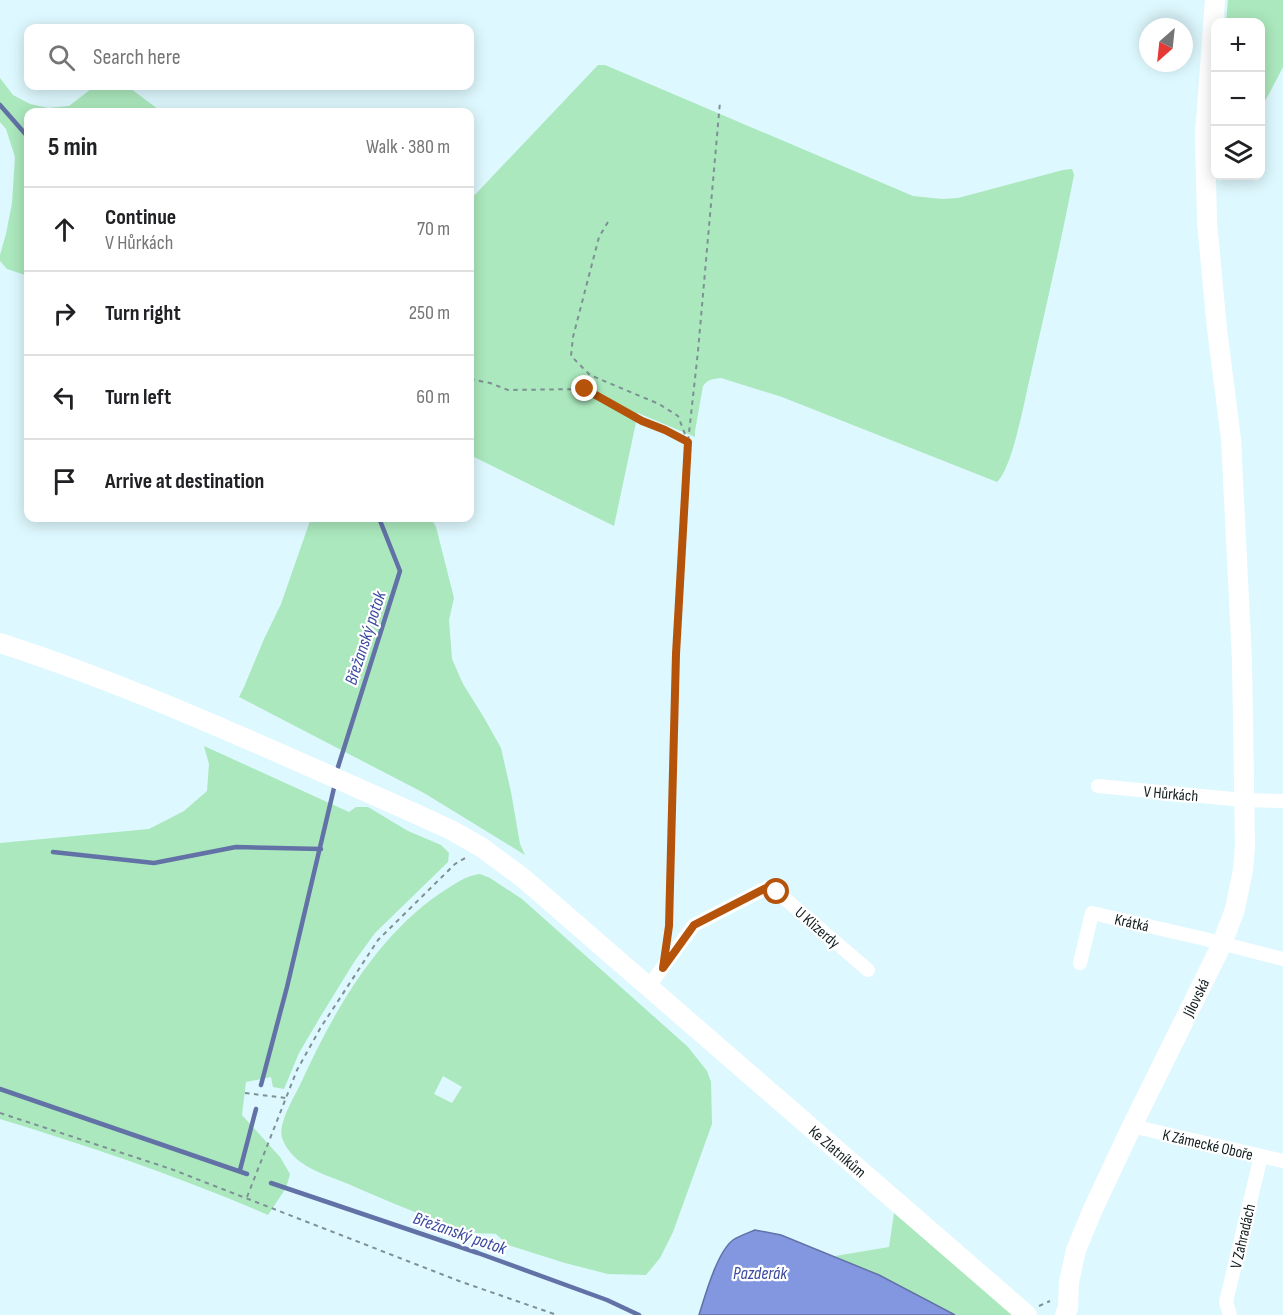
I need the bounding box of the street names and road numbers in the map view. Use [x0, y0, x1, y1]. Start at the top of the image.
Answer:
street label: V Hůrkách [1143, 783, 1199, 806]
street label: U Klizerdy [791, 904, 843, 953]
street label: Krátká [1113, 910, 1151, 937]
street label: Jílovská [1179, 976, 1214, 1021]
street label: Ke Zlatníkům [804, 1122, 869, 1182]
street label: K Zámecké Oboře [1161, 1126, 1255, 1165]
street label: V Zahradách [1227, 1202, 1260, 1271]

